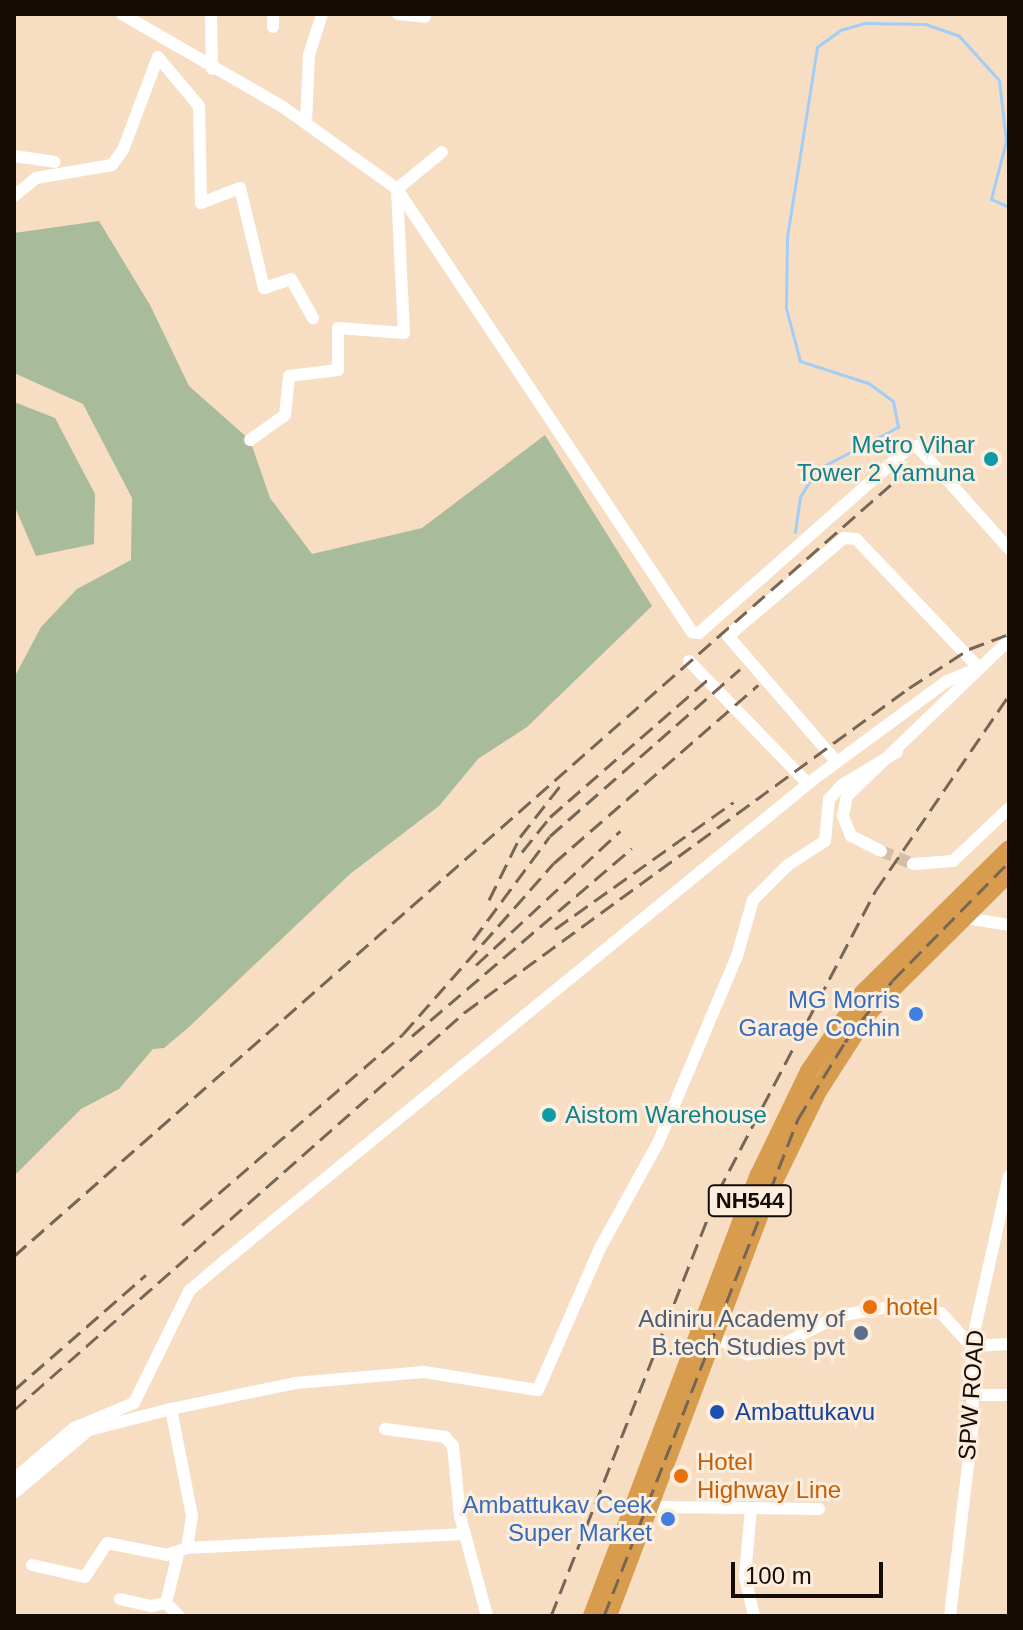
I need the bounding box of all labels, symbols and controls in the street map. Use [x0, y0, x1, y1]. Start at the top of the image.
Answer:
place label: Metro Vihar Tower 2 Yamuna [797, 431, 975, 487]
marker: Metro Vihar Tower 2 Yamuna [982, 450, 1000, 468]
place label: MG Morris Garage Cochin [739, 986, 900, 1042]
marker: MG Morris Garage Cochin [907, 1005, 925, 1023]
place label: Aistom Warehouse [565, 1101, 767, 1129]
marker: Aistom Warehouse [540, 1106, 558, 1124]
road number: NH544 [706, 1183, 794, 1219]
place label: hotel [886, 1293, 938, 1321]
marker: hotel [861, 1298, 879, 1316]
place label: Adiniru Academy of B.tech Studies pvt [637, 1305, 845, 1361]
marker: Adiniru Academy of B.tech Studies pvt [852, 1324, 870, 1342]
street label: SPW ROAD [952, 1329, 990, 1461]
place label: Ambattukavu [735, 1398, 875, 1426]
marker: Ambattukavu [706, 1401, 728, 1423]
place label: Hotel Highway Line [697, 1448, 841, 1504]
marker: Hotel Highway Line [672, 1467, 690, 1485]
place label: Ambattukav Ceek Super Market [463, 1491, 652, 1547]
marker: Ambattukav Ceek Super Market [659, 1510, 677, 1528]
scale bar [735, 1546, 887, 1596]
text: 100 m [745, 1562, 812, 1589]

